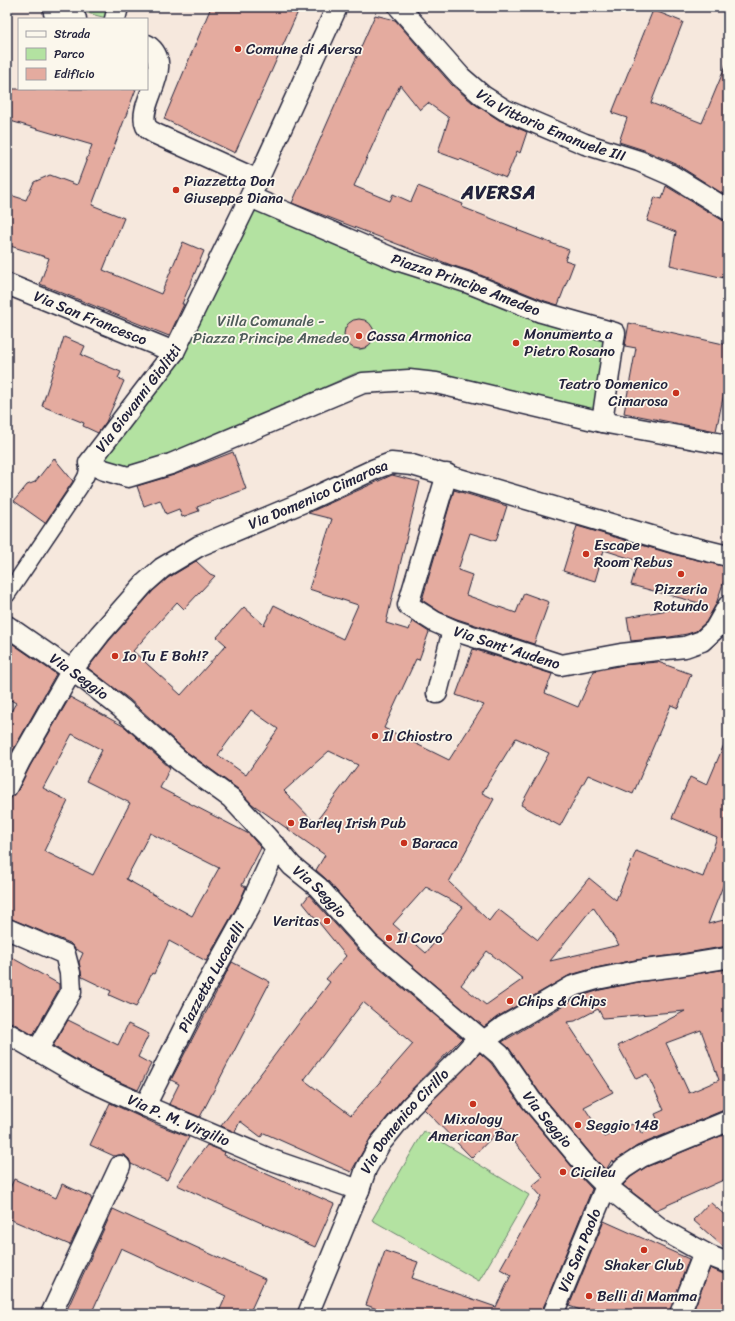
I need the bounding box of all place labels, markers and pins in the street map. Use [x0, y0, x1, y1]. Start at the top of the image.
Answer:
place label: Comune di Aversa [246, 36, 363, 62]
marker: Comune di Aversa [233, 44, 243, 54]
place label: Piazzetta Don Giuseppe Diana [184, 168, 284, 211]
marker: Piazzetta Don Giuseppe Diana [171, 185, 181, 195]
place label: Monumento a Pietro Rosano [524, 321, 615, 364]
place label: Cassa Armonica [367, 323, 472, 349]
marker: Cassa Armonica [354, 331, 364, 341]
marker: Monumento a Pietro Rosano [511, 338, 521, 348]
place label: Teatro Domenico Cimarosa [559, 371, 668, 414]
marker: Teatro Domenico Cimarosa [671, 388, 681, 398]
place label: Escape Room Rebus [594, 532, 673, 575]
marker: Escape Room Rebus [581, 549, 591, 559]
marker: Pizzeria Rotundo [676, 569, 686, 579]
place label: Pizzeria Rotundo [654, 576, 709, 619]
place label: Io Tu E Boh!? [122, 643, 210, 669]
marker: Io Tu E Boh!? [110, 651, 120, 661]
place label: Il Chiostro [382, 723, 453, 749]
marker: Il Chiostro [370, 731, 380, 741]
place label: Barley Irish Pub [299, 810, 406, 836]
marker: Barley Irish Pub [286, 818, 296, 828]
place label: Baraca [412, 830, 458, 856]
marker: Baraca [399, 838, 409, 848]
place label: Veritas [273, 908, 320, 934]
marker: Veritas [322, 916, 332, 926]
place label: Il Covo [396, 925, 443, 951]
marker: Il Covo [384, 933, 394, 943]
place label: Chips & Chips [518, 988, 607, 1014]
marker: Chips & Chips [505, 996, 515, 1006]
marker: Mixology American Bar [468, 1099, 478, 1109]
place label: Mixology American Bar [427, 1106, 519, 1149]
place label: Seggio 148 [586, 1112, 659, 1138]
marker: Seggio 148 [573, 1120, 583, 1130]
place label: Cicileu [571, 1159, 616, 1185]
marker: Cicileu [558, 1167, 568, 1177]
marker: Shaker Club [639, 1245, 649, 1255]
place label: Shaker Club [604, 1252, 684, 1278]
place label: Belli di Mamma [597, 1283, 698, 1309]
marker: Belli di Mamma [584, 1291, 594, 1301]

